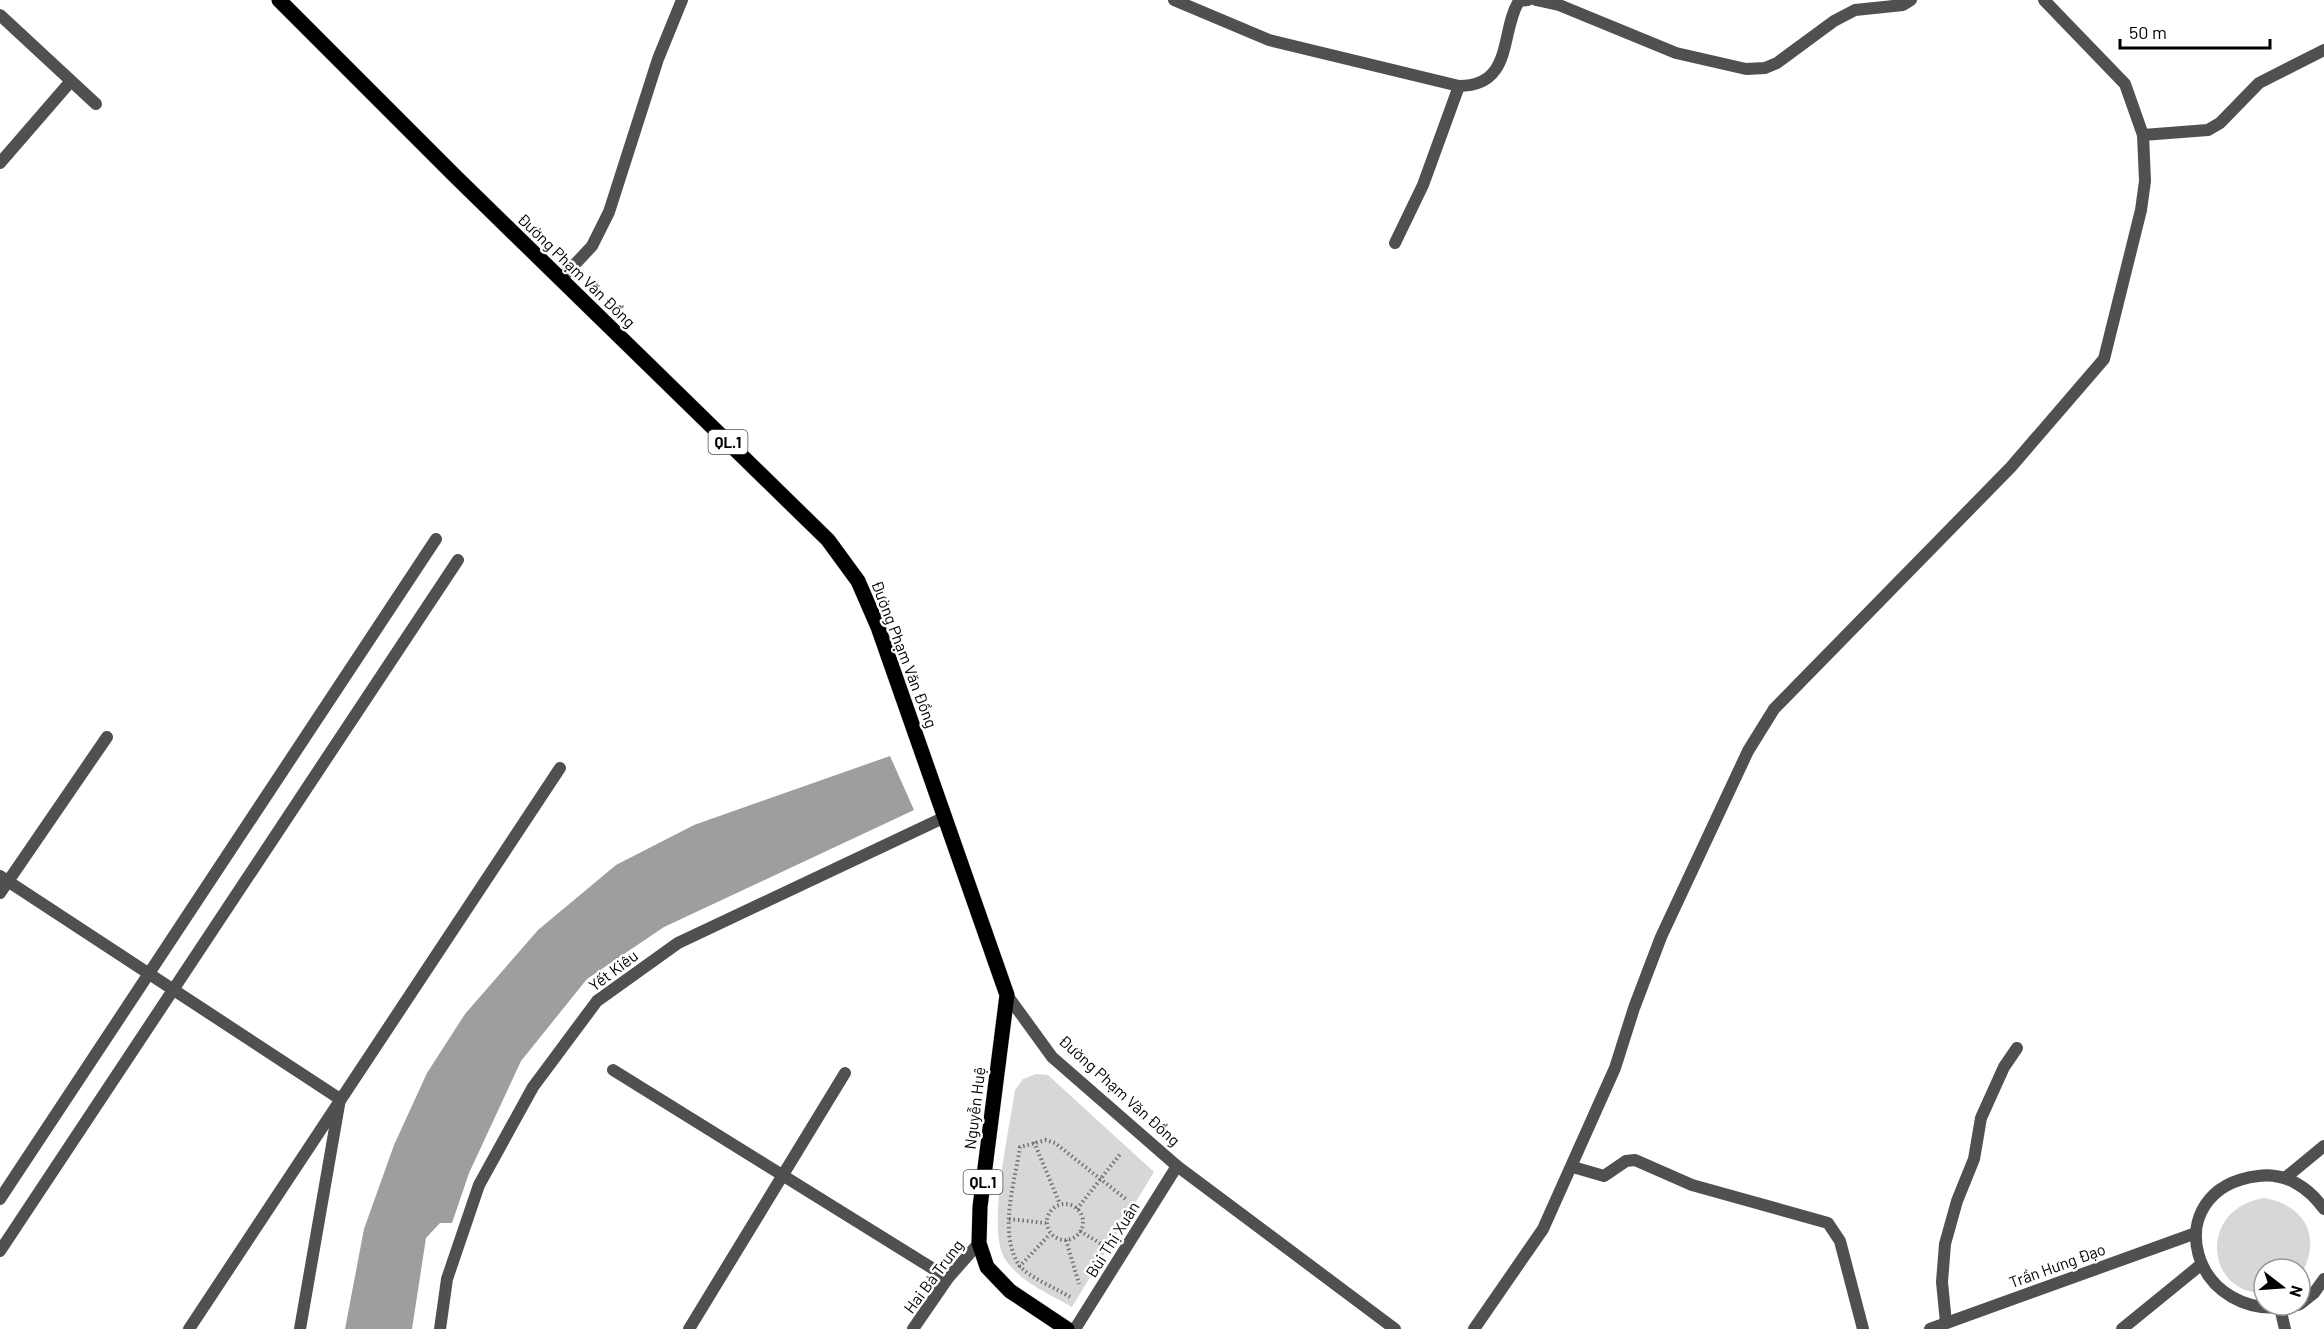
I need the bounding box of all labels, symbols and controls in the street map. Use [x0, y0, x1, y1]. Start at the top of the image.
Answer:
scale bar [2120, 12, 2270, 50]
text: 50 m [2129, 21, 2167, 43]
street label: Đường Phạm Văn Đồng [514, 209, 640, 331]
road number: QL.1 [708, 430, 748, 454]
street label: Đường Phạm Văn Đồng [868, 578, 942, 730]
street label: Yết Kiêu [585, 945, 641, 995]
street label: Đường Phạm Văn Đồng [1056, 1031, 1184, 1149]
street label: Nguyễn Huệ [960, 1066, 988, 1150]
road number: QL.1 [964, 1170, 1002, 1194]
street label: Bùi Thị Xuân [1081, 1198, 1143, 1280]
street label: Hai Bà Trưng [899, 1235, 967, 1317]
street label: Trần Hưng Đạo [2006, 1239, 2108, 1291]
north arrow [2252, 1257, 2312, 1317]
text: N [2286, 1284, 2307, 1299]

